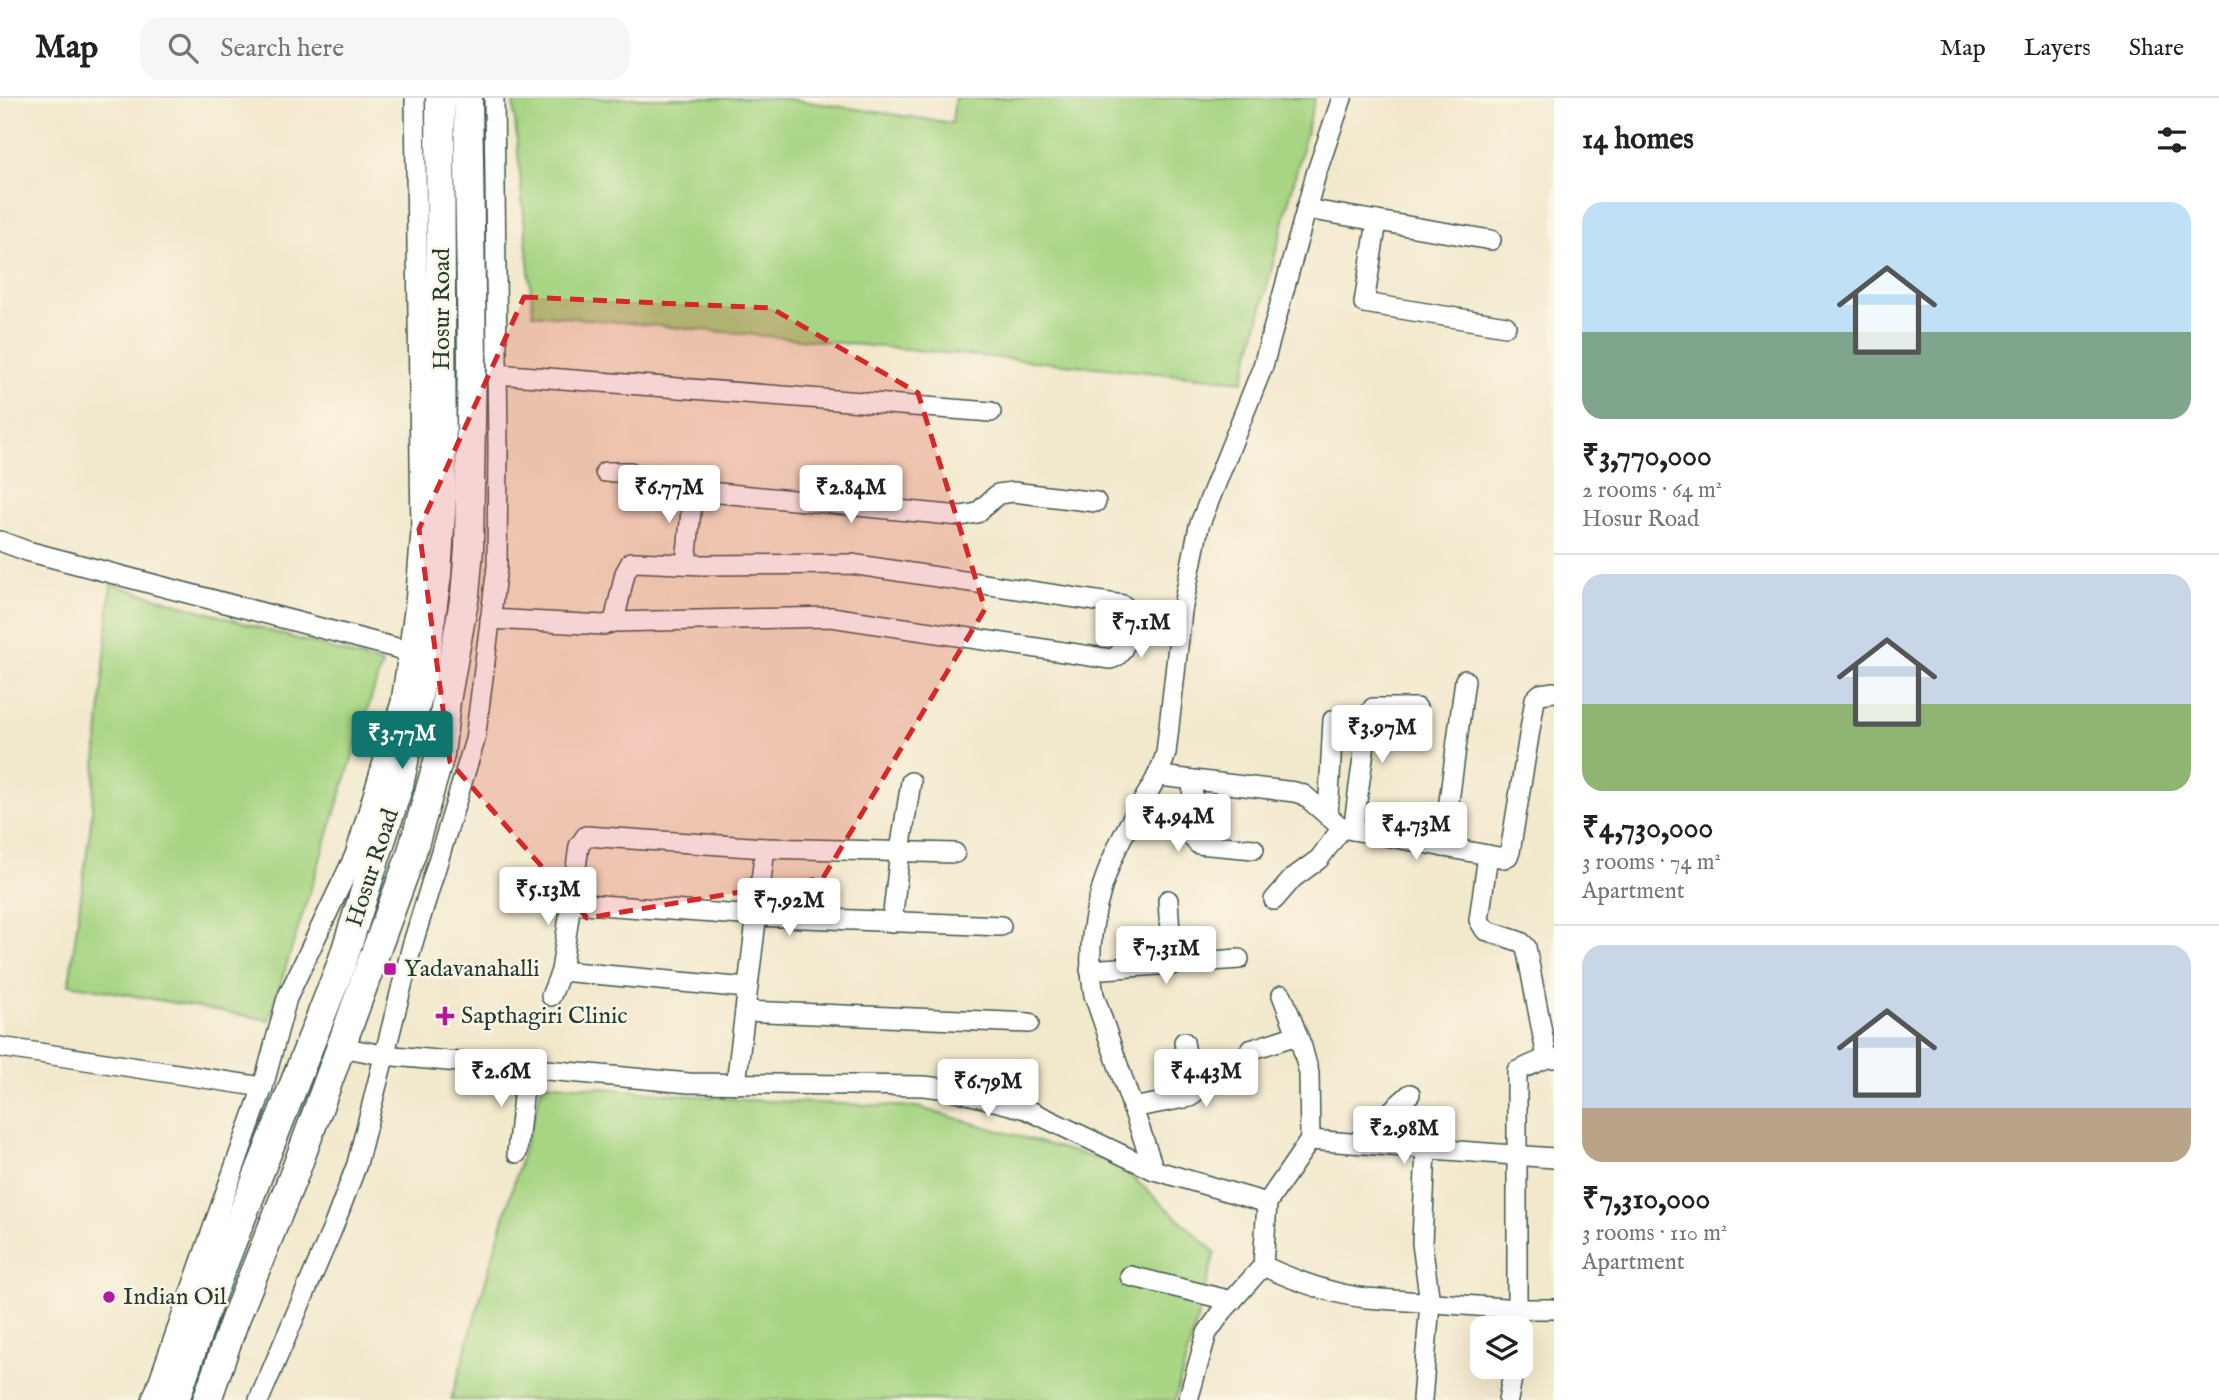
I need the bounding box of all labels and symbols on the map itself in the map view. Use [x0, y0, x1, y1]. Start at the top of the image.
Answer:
street label: Hosur Road [427, 248, 458, 370]
pin: ₹6.77M [612, 466, 726, 525]
pin: ₹2.84M [794, 466, 908, 525]
pin: ₹7.1M [1092, 601, 1190, 660]
pin: ₹3.97M [1325, 706, 1439, 765]
pin: ₹3.77M [345, 712, 459, 771]
pin: ₹4.94M [1121, 794, 1235, 854]
pin: ₹4.73M [1359, 802, 1473, 862]
street label: Hosur Road [339, 805, 407, 931]
pin: ₹5.13M [491, 868, 605, 927]
pin: ₹7.92M [732, 878, 846, 938]
pin: ₹7.31M [1109, 926, 1223, 986]
place label: Yadavanahalli [404, 954, 540, 985]
marker: Yadavanahalli [382, 961, 398, 977]
place label: Sapthagiri Clinic [461, 1001, 628, 1032]
marker: Sapthagiri Clinic [435, 1006, 455, 1026]
pin: ₹2.6M [452, 1049, 550, 1109]
pin: ₹4.43M [1149, 1049, 1263, 1109]
pin: ₹6.79M [931, 1060, 1045, 1119]
pin: ₹2.98M [1347, 1107, 1461, 1166]
place label: Indian Oil [123, 1282, 227, 1313]
marker: Indian Oil [101, 1289, 117, 1305]

